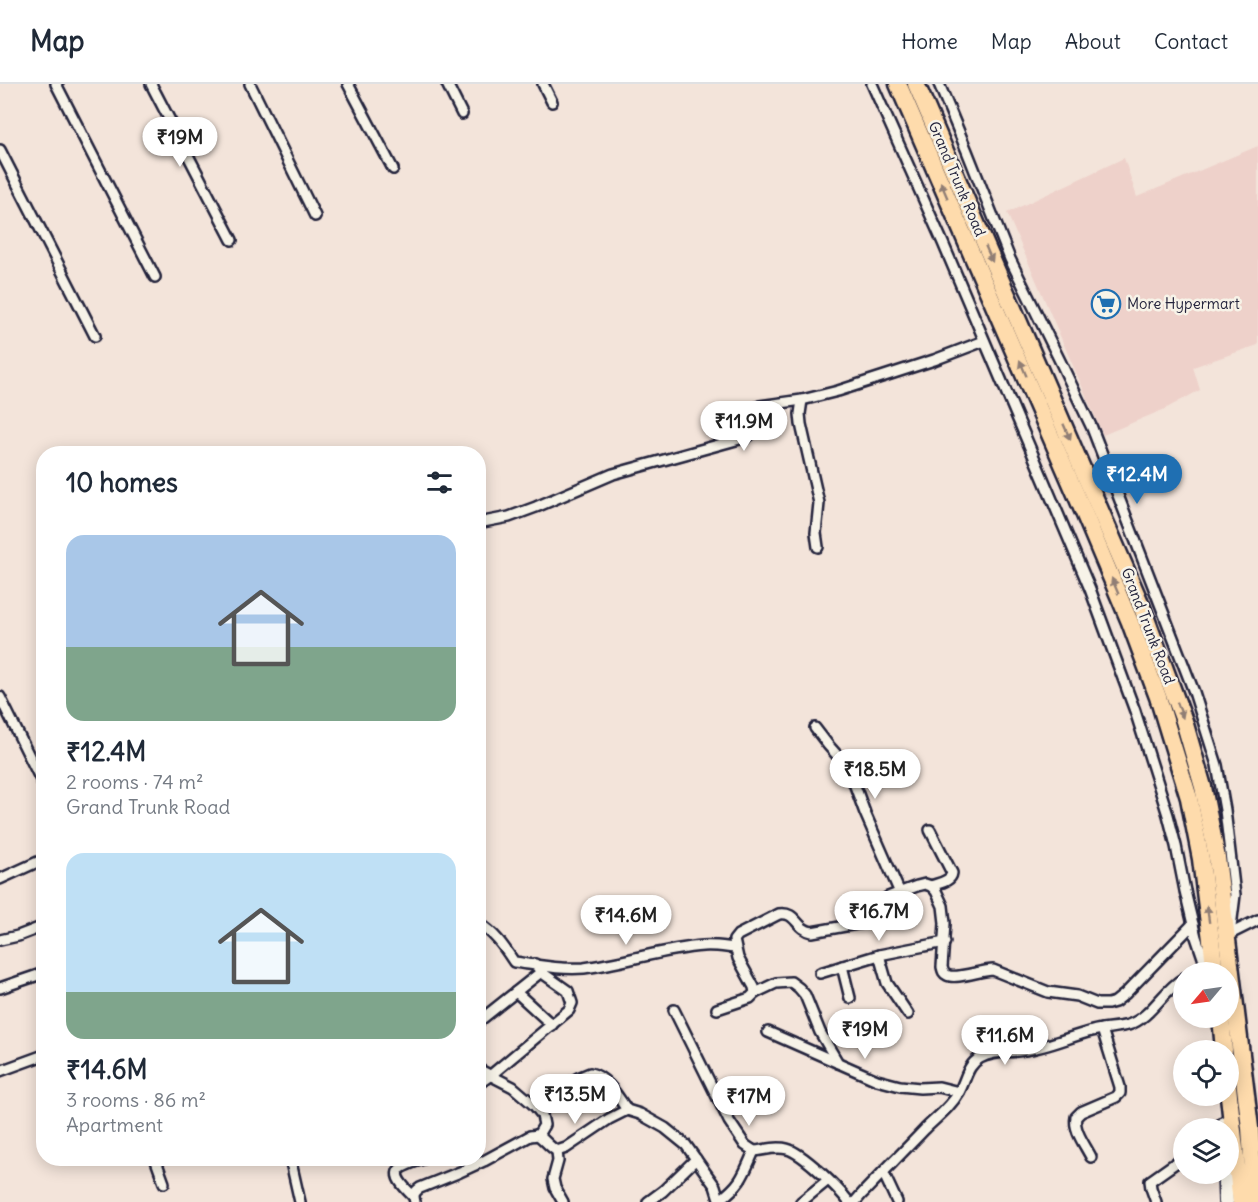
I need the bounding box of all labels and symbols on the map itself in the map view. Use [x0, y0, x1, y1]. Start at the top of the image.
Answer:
pin: ₹19M [144, 117, 216, 168]
street label: Grand Trunk Road [925, 118, 990, 239]
one-way arrow [939, 180, 949, 198]
one-way arrow [984, 245, 994, 263]
supermarket icon: More Hypermart [1090, 288, 1122, 320]
place label: More Hypermart [1127, 294, 1240, 313]
one-way arrow [1018, 360, 1027, 377]
pin: ₹11.9M [695, 401, 793, 452]
one-way arrow [1063, 423, 1073, 441]
pin: ₹12.4M [1088, 454, 1186, 505]
street label: Grand Trunk Road [1118, 565, 1179, 687]
one-way arrow [1111, 578, 1120, 595]
one-way arrow [1176, 701, 1186, 719]
pin: ₹18.5M [826, 749, 924, 800]
pin: ₹16.7M [830, 891, 928, 942]
pin: ₹14.6M [577, 895, 675, 946]
one-way arrow [1204, 904, 1213, 923]
north arrow [1173, 962, 1239, 1028]
pin: ₹19M [829, 1009, 901, 1060]
pin: ₹11.6M [956, 1015, 1054, 1066]
pin: ₹13.5M [526, 1074, 624, 1125]
pin: ₹17M [713, 1076, 785, 1127]

